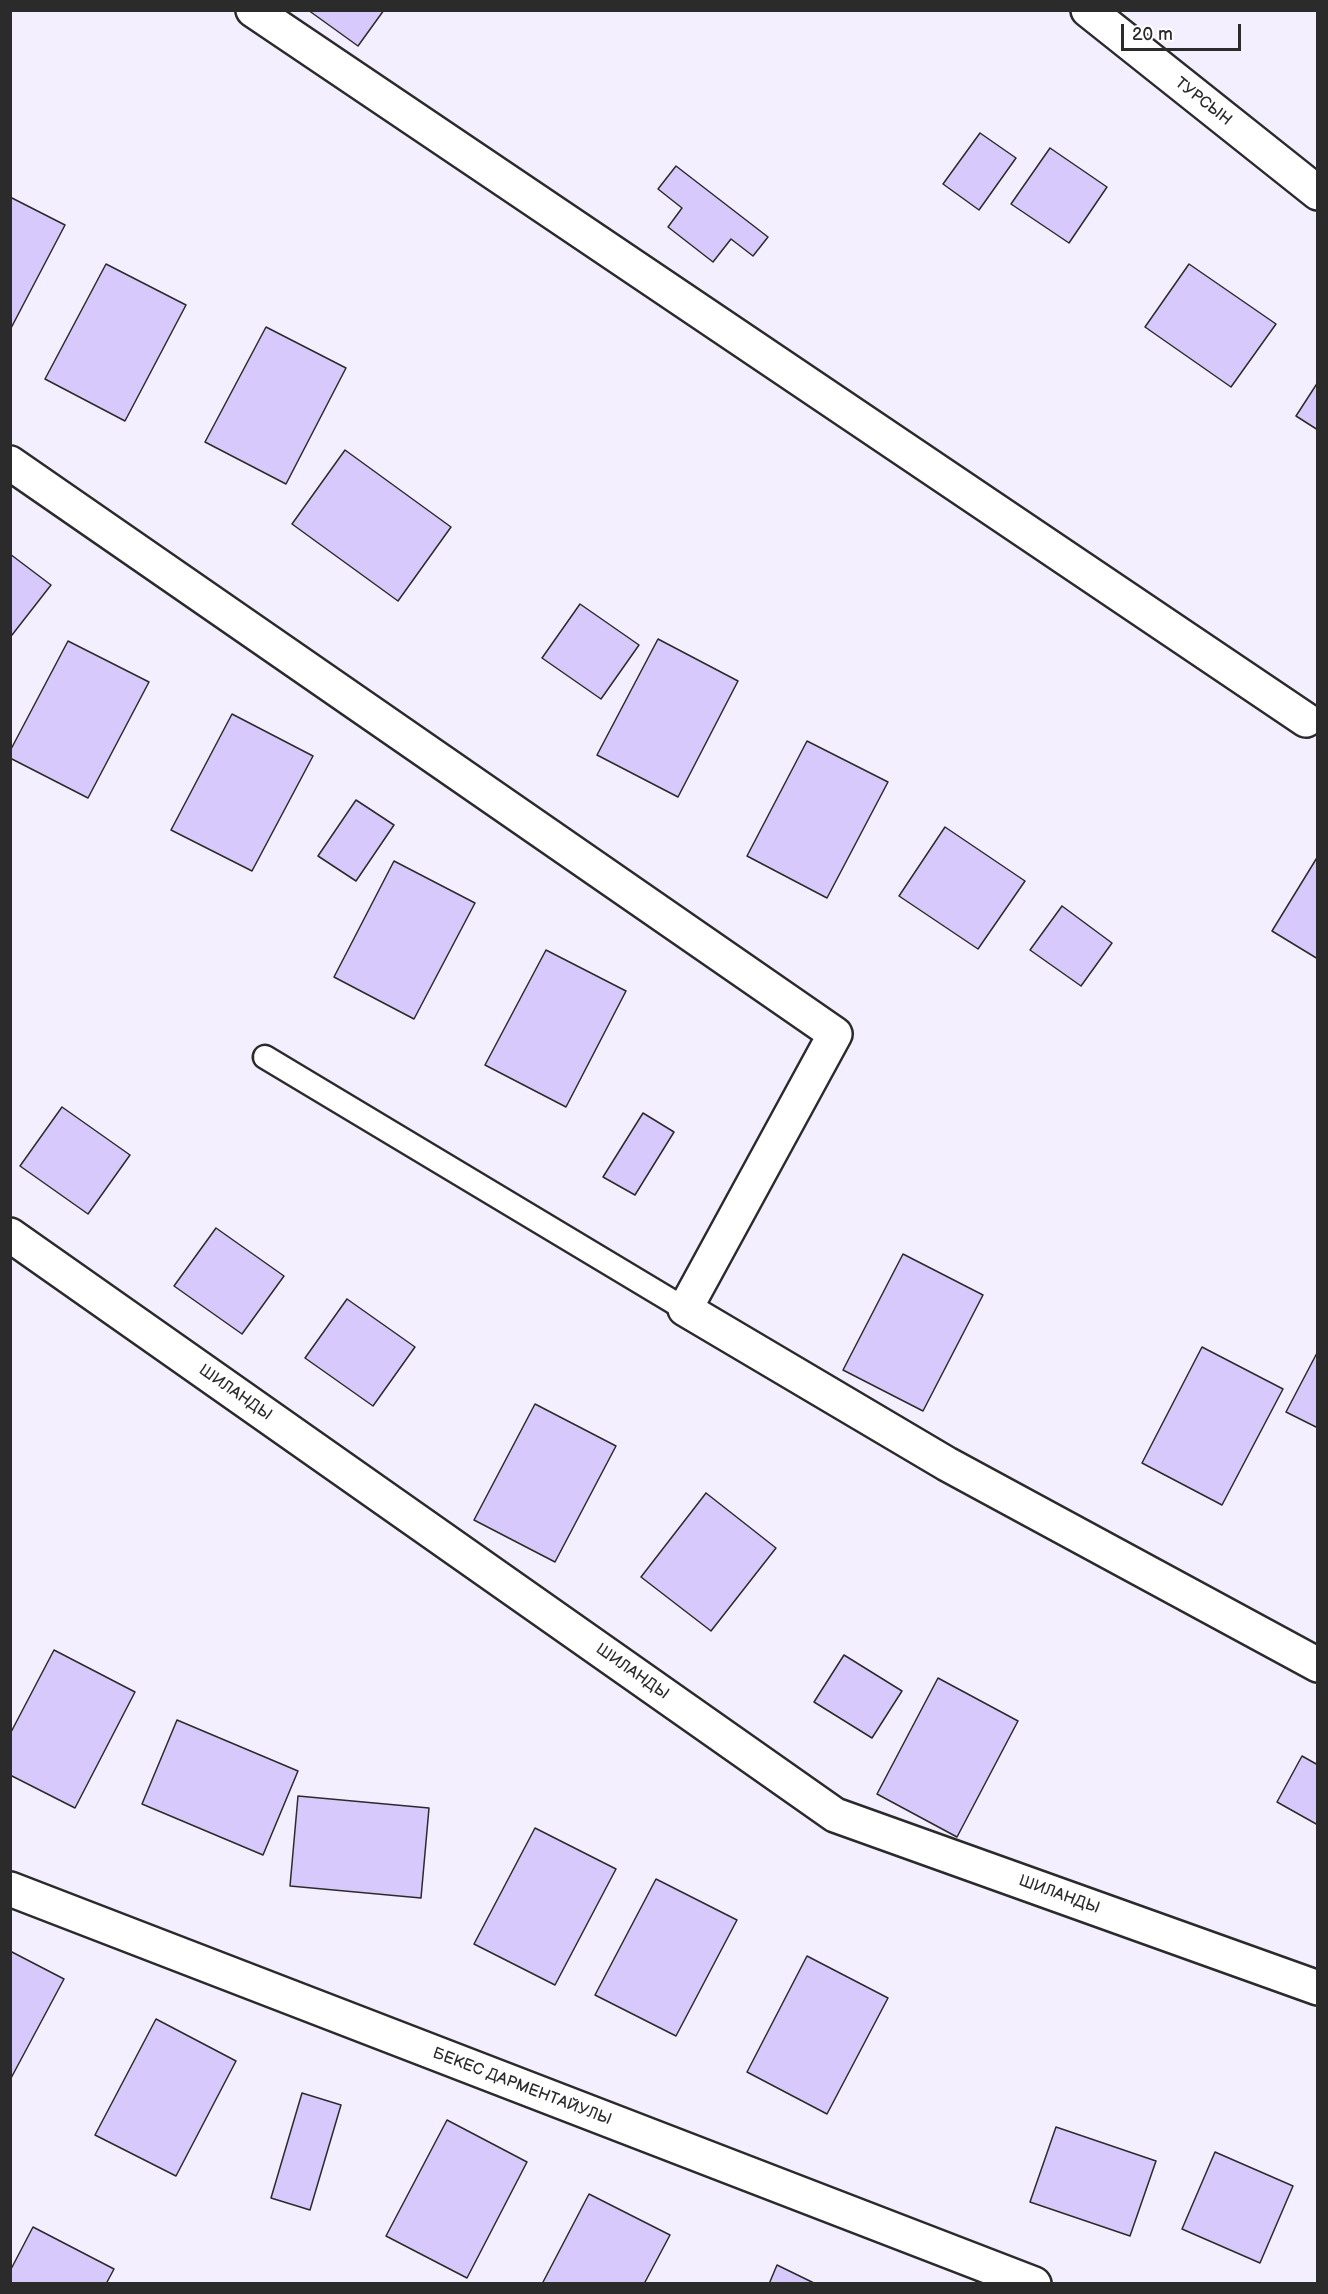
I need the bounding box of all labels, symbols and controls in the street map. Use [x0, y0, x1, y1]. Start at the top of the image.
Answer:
scale bar [1124, 12, 1244, 50]
text: 20 m [1132, 24, 1173, 45]
street label: ТУРСЫН [1171, 74, 1235, 130]
street label: ШИЛАНДЫ [195, 1361, 275, 1425]
street label: ШИЛАНДЫ [592, 1640, 672, 1704]
street label: ШИЛАНДЫ [1016, 1871, 1102, 1919]
street label: БЕКЕС ДАРМЕНТАЙУЛЫ [430, 2044, 614, 2130]

